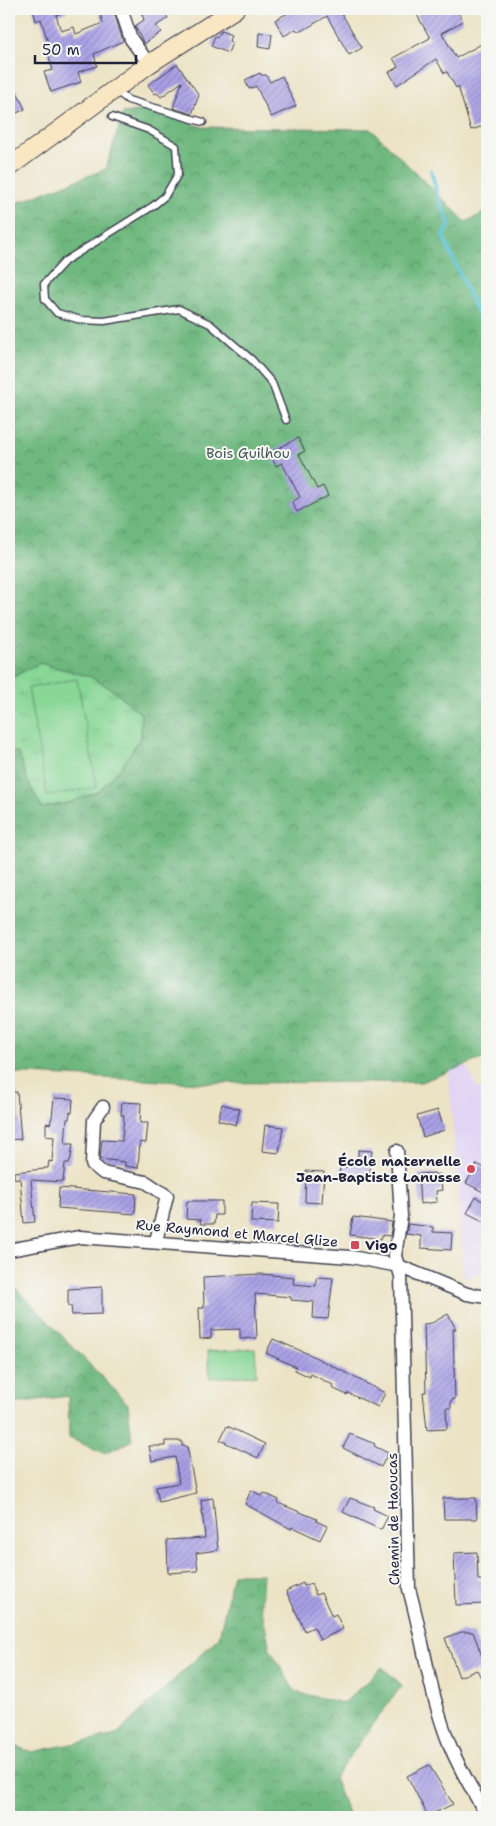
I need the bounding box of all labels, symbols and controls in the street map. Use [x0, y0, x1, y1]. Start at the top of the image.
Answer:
scale bar [35, 32, 136, 64]
text: 50 m [42, 40, 80, 60]
park label: Bois Guilhou [206, 444, 290, 462]
place label: École maternelle Jean-Baptiste Lanusse [296, 1152, 461, 1186]
marker: École maternelle Jean-Baptiste Lanusse [465, 1163, 477, 1175]
street label: Rue Raymond et Marcel Glize [135, 1215, 339, 1251]
place label: Vigo [365, 1236, 397, 1254]
marker: Vigo [349, 1239, 361, 1251]
street label: Chemin de Haoucas [383, 1452, 403, 1586]

